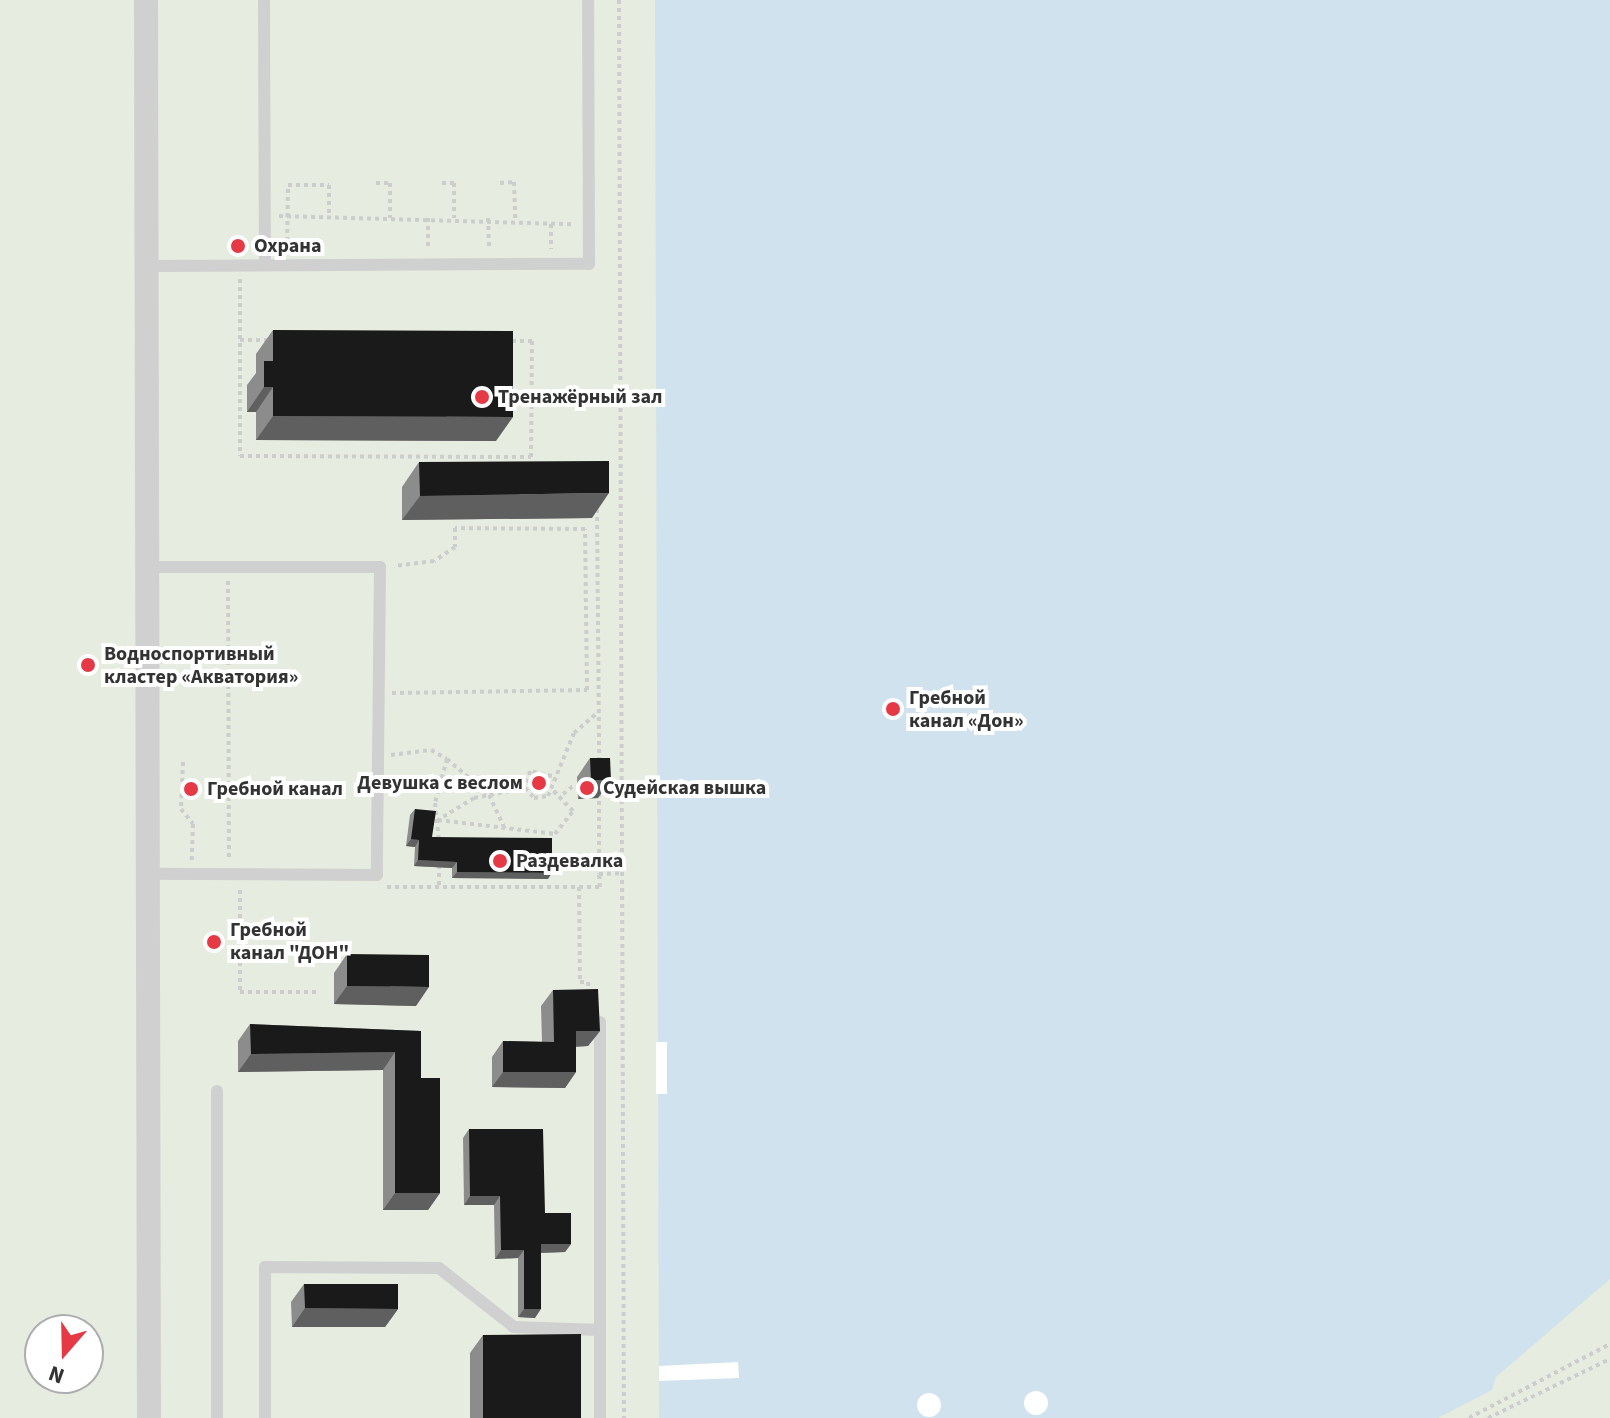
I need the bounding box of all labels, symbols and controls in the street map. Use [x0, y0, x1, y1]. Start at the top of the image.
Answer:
place label: Охрана [254, 234, 322, 258]
marker: Охрана [229, 237, 247, 255]
place label: Тренажёрный зал [498, 385, 662, 409]
marker: Тренажёрный зал [473, 388, 491, 406]
place label: Водноспортивный кластер «Акватория» [104, 642, 298, 689]
marker: Водноспортивный кластер «Акватория» [79, 656, 97, 674]
place label: Гребной канал «Дон» [909, 686, 1024, 733]
marker: Гребной канал «Дон» [884, 700, 902, 718]
place label: Девушка с веслом [357, 771, 523, 795]
marker: Девушка с веслом [530, 774, 548, 792]
place label: Судейская вышка [603, 776, 766, 800]
place label: Гребной канал [207, 777, 343, 801]
marker: Судейская вышка [578, 779, 596, 797]
marker: Гребной канал [182, 780, 200, 798]
place label: Раздевалка [516, 849, 623, 873]
marker: Раздевалка [491, 852, 509, 870]
place label: Гребной канал "ДОН" [230, 918, 349, 965]
marker: Гребной канал "ДОН" [205, 933, 223, 951]
north arrow [24, 1314, 104, 1394]
text: N [44, 1357, 69, 1392]

